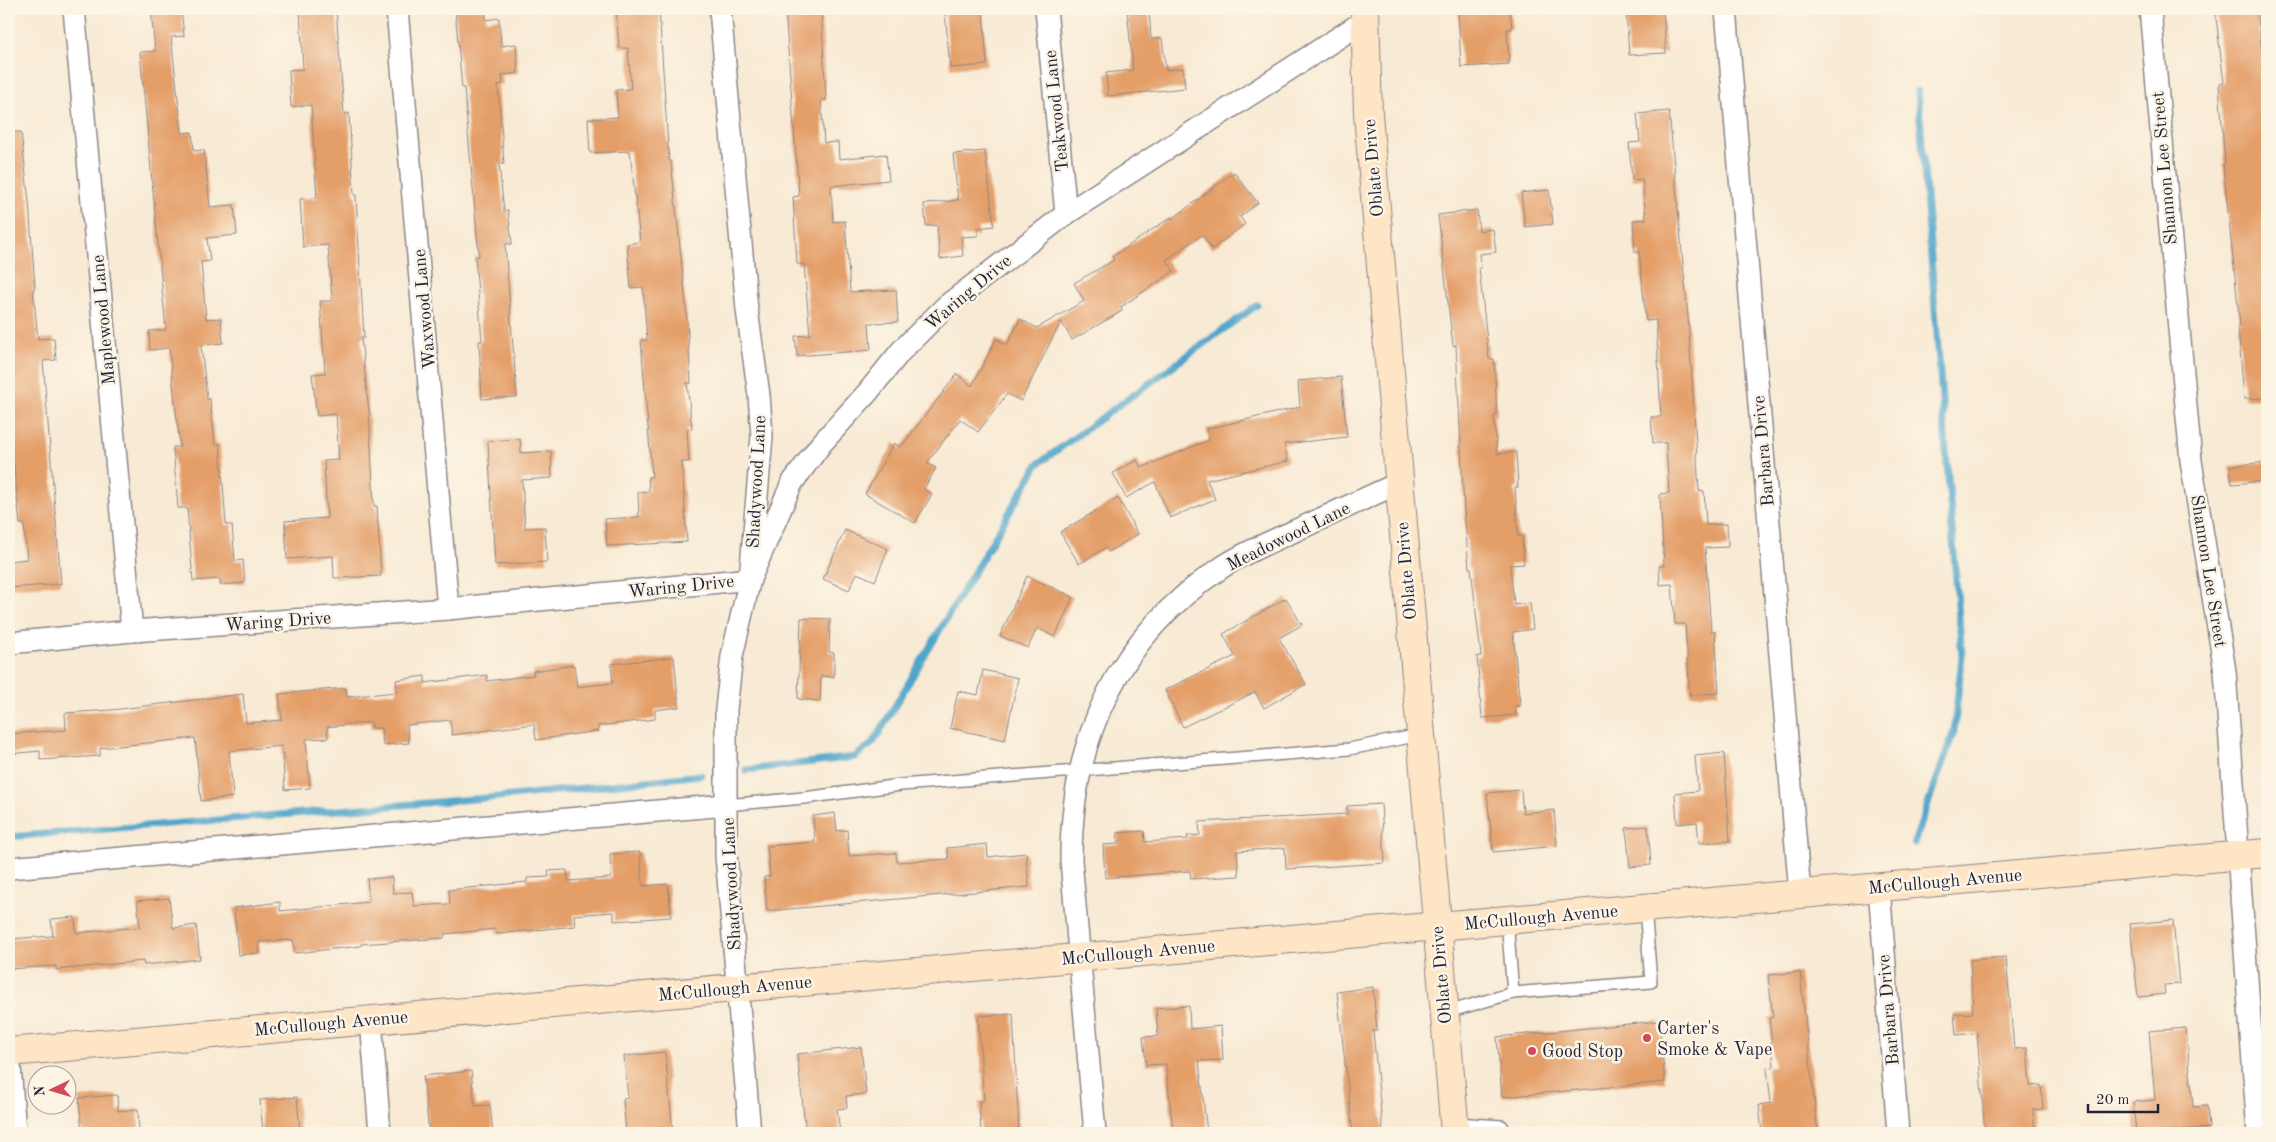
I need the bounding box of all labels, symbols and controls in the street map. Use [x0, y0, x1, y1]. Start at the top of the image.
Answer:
street label: Teakwood Lane [1042, 49, 1072, 173]
street label: Shannon Lee Street [2149, 90, 2181, 246]
street label: Oblate Drive [1361, 118, 1387, 218]
street label: Waxwood Lane [411, 248, 439, 370]
street label: Waring Drive [922, 252, 1015, 334]
street label: Maplewood Lane [89, 254, 119, 386]
street label: Barbara Drive [1750, 395, 1778, 507]
street label: Shadywood Lane [745, 415, 769, 549]
street label: Shannon Lee Street [2187, 494, 2229, 649]
street label: Meadowood Lane [1224, 499, 1353, 574]
street label: Oblate Drive [1394, 521, 1420, 621]
street label: Waring Drive [627, 572, 735, 602]
street label: Waring Drive [224, 609, 332, 635]
street label: Shadywood Lane [720, 817, 744, 951]
street label: McCullough Avenue [1867, 866, 2023, 898]
street label: McCullough Avenue [1463, 902, 1619, 934]
street label: Oblate Drive [1429, 925, 1455, 1025]
street label: McCullough Avenue [1060, 937, 1216, 969]
street label: Barbara Drive [1875, 954, 1903, 1066]
street label: McCullough Avenue [657, 973, 813, 1005]
street label: McCullough Avenue [253, 1008, 409, 1040]
place label: Carter's Smoke & Vape [1657, 1020, 1772, 1059]
marker: Carter's Smoke & Vape [1641, 1032, 1653, 1044]
place label: Good Stop [1542, 1043, 1623, 1061]
marker: Good Stop [1526, 1045, 1538, 1057]
north arrow [28, 1064, 78, 1114]
scale bar [2088, 1082, 2158, 1114]
text: N [33, 1085, 47, 1097]
text: 20 m [2096, 1093, 2130, 1108]

